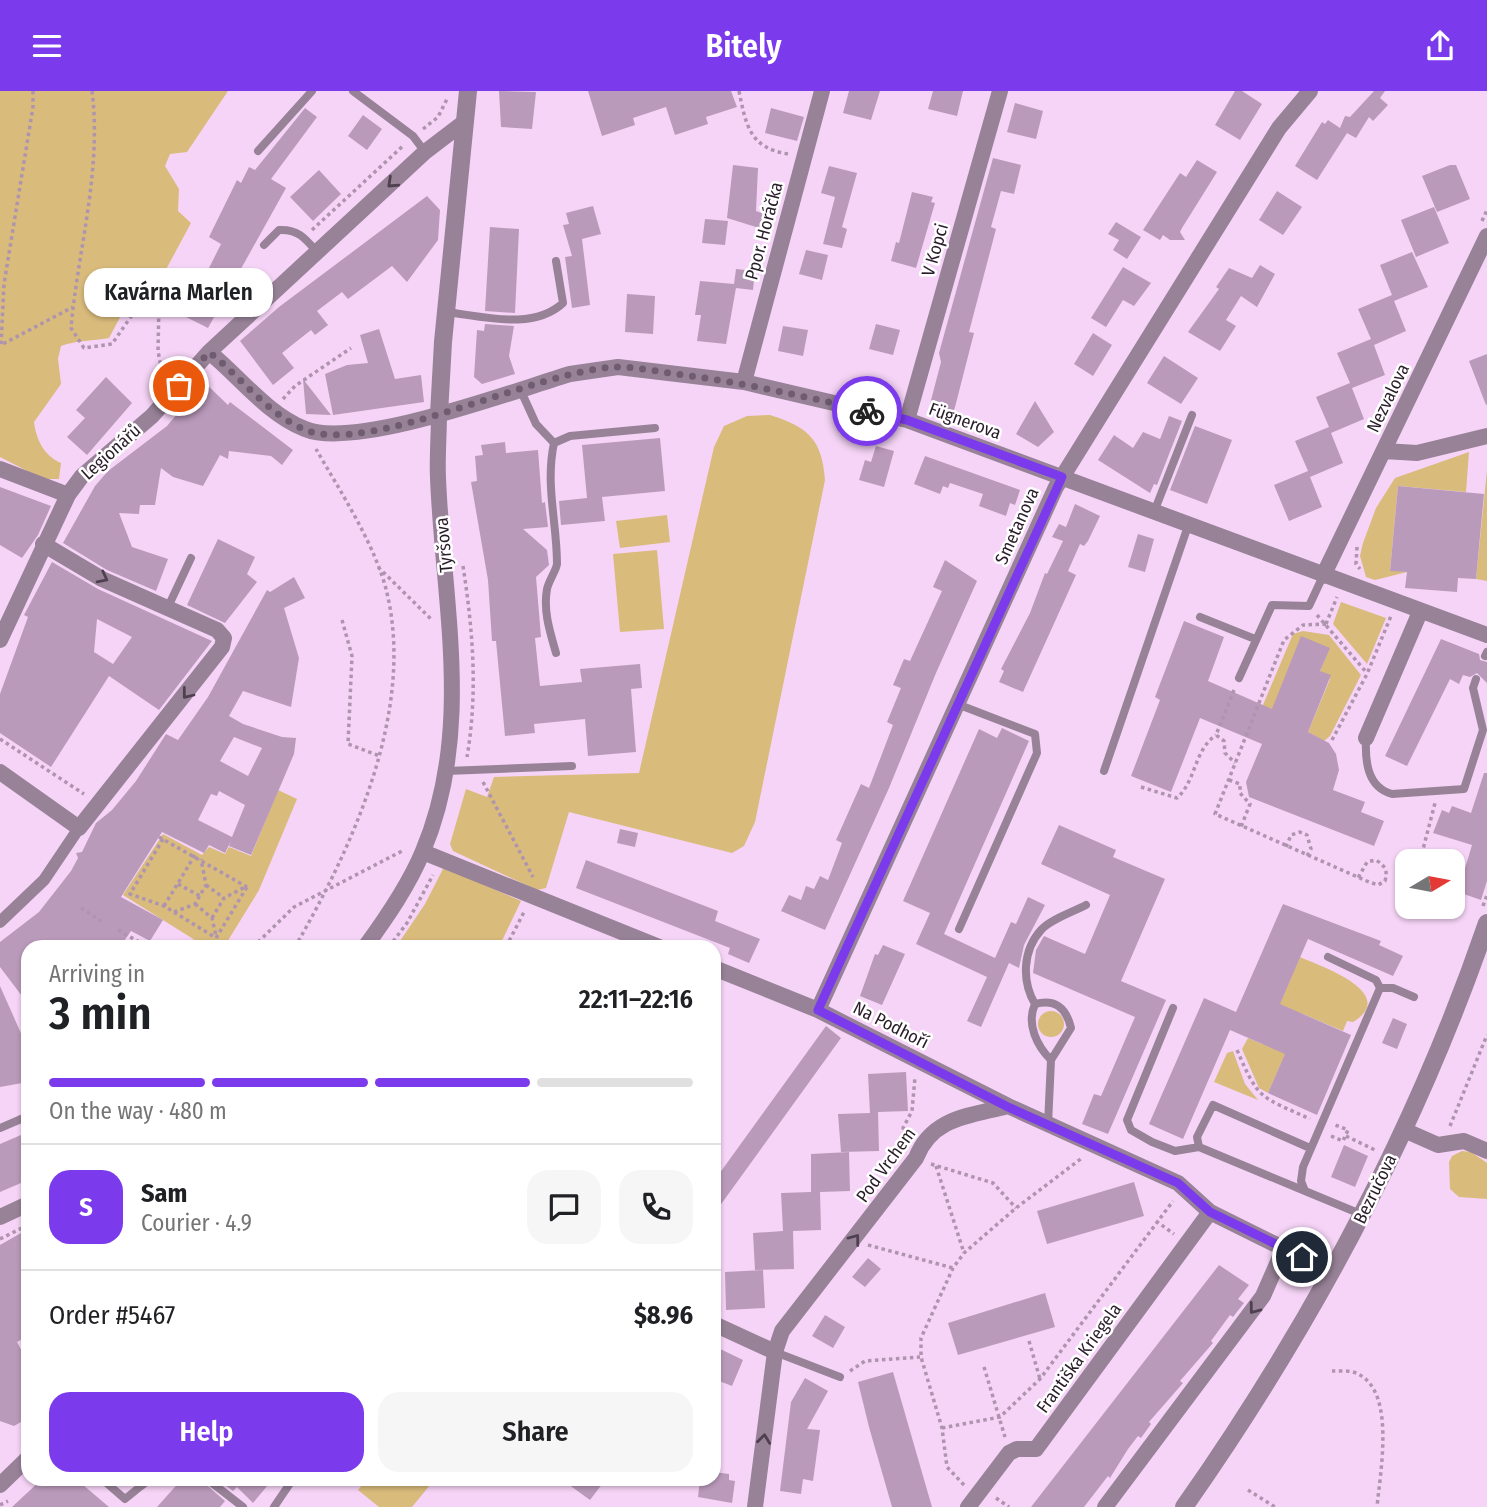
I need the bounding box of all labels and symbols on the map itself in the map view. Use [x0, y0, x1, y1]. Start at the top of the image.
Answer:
one-way arrow [387, 175, 400, 187]
street label: Ppor. Horáčka [740, 179, 788, 282]
street label: V Kopci [917, 221, 953, 279]
callout: Kavárna Marlen [85, 267, 274, 316]
pin [149, 356, 209, 416]
street label: Nezvalova [1362, 360, 1414, 436]
courier [832, 376, 902, 446]
street label: Fügnerova [926, 398, 1004, 444]
street label: Legionářů [77, 419, 145, 485]
street label: Smetanova [990, 484, 1044, 568]
street label: Tyršova [431, 516, 457, 574]
one-way arrow [95, 570, 108, 584]
one-way arrow [182, 687, 195, 699]
north arrow [1395, 849, 1465, 919]
street label: Na Podhoří [850, 997, 933, 1054]
street label: Pod Vrchem [852, 1123, 920, 1207]
street label: Bezručova [1349, 1150, 1401, 1227]
pin [1272, 1227, 1332, 1287]
one-way arrow [847, 1235, 860, 1247]
street label: Františka Kriegela [1032, 1299, 1126, 1417]
one-way arrow [1249, 1301, 1262, 1314]
one-way arrow [756, 1433, 771, 1445]

